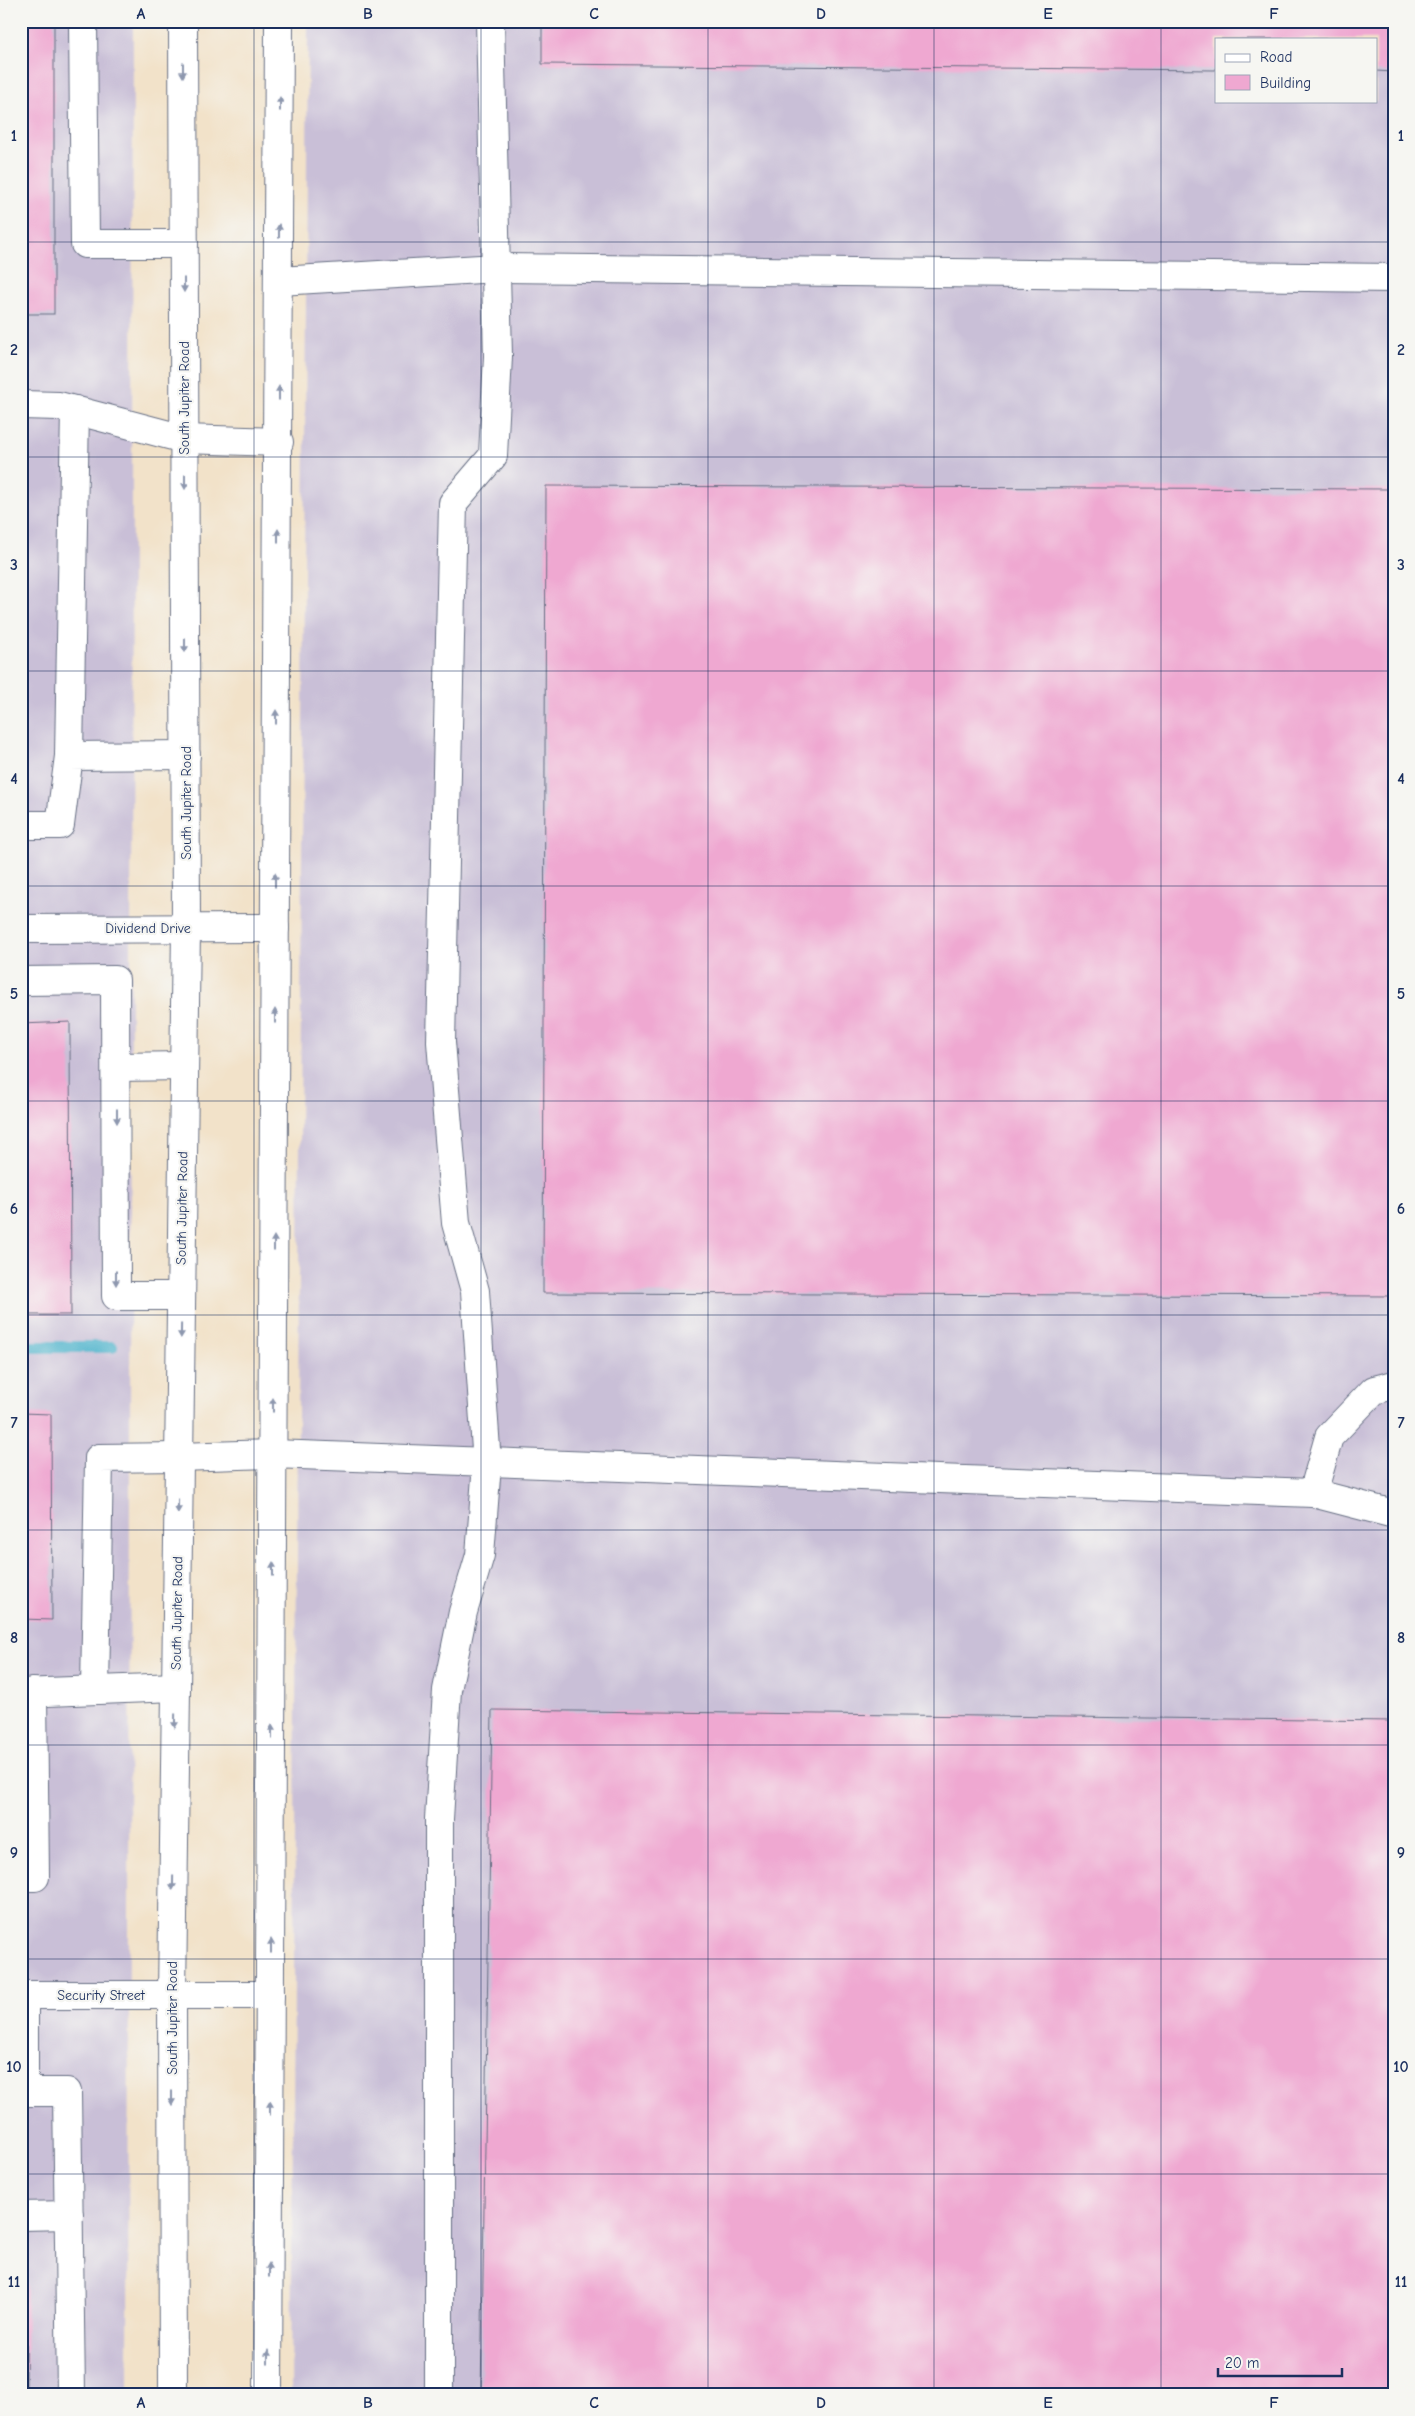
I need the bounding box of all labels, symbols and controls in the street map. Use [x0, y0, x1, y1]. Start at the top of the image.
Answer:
text: A [137, 5, 146, 23]
text: B [363, 5, 373, 23]
text: C [589, 5, 599, 23]
text: D [816, 5, 826, 23]
text: E [1043, 5, 1053, 23]
text: F [1269, 5, 1279, 23]
legend [1215, 38, 1378, 102]
text: Road [1260, 48, 1292, 66]
one-way arrow [179, 62, 187, 78]
text: Building [1260, 74, 1311, 92]
one-way arrow [276, 96, 284, 112]
text: 1 [11, 127, 17, 145]
text: 1 [1398, 127, 1404, 145]
one-way arrow [275, 222, 283, 238]
one-way arrow [180, 277, 188, 293]
text: 2 [10, 341, 18, 359]
street label: South Jupiter Road [176, 341, 193, 455]
text: 2 [1397, 341, 1405, 359]
one-way arrow [275, 385, 283, 401]
one-way arrow [181, 475, 189, 491]
one-way arrow [274, 528, 282, 544]
text: 3 [10, 556, 18, 574]
text: 3 [1397, 556, 1405, 574]
one-way arrow [181, 637, 189, 653]
one-way arrow [273, 709, 281, 725]
street label: South Jupiter Road [178, 746, 195, 860]
text: 4 [10, 770, 18, 788]
text: 4 [1397, 770, 1405, 788]
one-way arrow [271, 871, 279, 887]
street label: Dividend Drive [105, 920, 191, 937]
text: 5 [10, 985, 18, 1003]
text: 5 [1397, 985, 1405, 1003]
one-way arrow [271, 1007, 279, 1023]
one-way arrow [113, 1108, 121, 1124]
street label: South Jupiter Road [173, 1151, 191, 1265]
text: 6 [10, 1200, 18, 1218]
text: 6 [1397, 1200, 1405, 1218]
one-way arrow [270, 1235, 278, 1251]
one-way arrow [112, 1271, 120, 1287]
one-way arrow [176, 1323, 184, 1339]
one-way arrow [270, 1397, 278, 1413]
text: 7 [10, 1414, 18, 1432]
text: 7 [1397, 1414, 1405, 1432]
one-way arrow [174, 1498, 182, 1514]
street label: South Jupiter Road [168, 1556, 186, 1670]
one-way arrow [269, 1561, 277, 1577]
text: 8 [10, 1629, 18, 1647]
text: 8 [1397, 1629, 1405, 1647]
one-way arrow [171, 1713, 179, 1729]
one-way arrow [268, 1723, 276, 1739]
text: 9 [10, 1844, 18, 1862]
text: 9 [1397, 1844, 1405, 1862]
one-way arrow [169, 1875, 177, 1891]
one-way arrow [267, 1938, 275, 1954]
street label: South Jupiter Road [164, 1961, 181, 2075]
street label: Security Street [57, 1987, 146, 2004]
text: 10 [6, 2058, 22, 2076]
text: 10 [1393, 2058, 1409, 2076]
one-way arrow [168, 2090, 176, 2106]
one-way arrow [266, 2099, 274, 2115]
one-way arrow [265, 2262, 273, 2278]
text: 11 [8, 2273, 20, 2291]
text: 11 [1395, 2273, 1407, 2291]
scale bar [1218, 2346, 1341, 2378]
one-way arrow [264, 2349, 272, 2365]
text: 20 m [1225, 2354, 1259, 2372]
text: A [137, 2394, 146, 2412]
text: B [363, 2394, 373, 2412]
text: C [589, 2394, 599, 2412]
text: D [816, 2394, 826, 2412]
text: E [1043, 2394, 1053, 2412]
text: F [1269, 2394, 1279, 2412]

